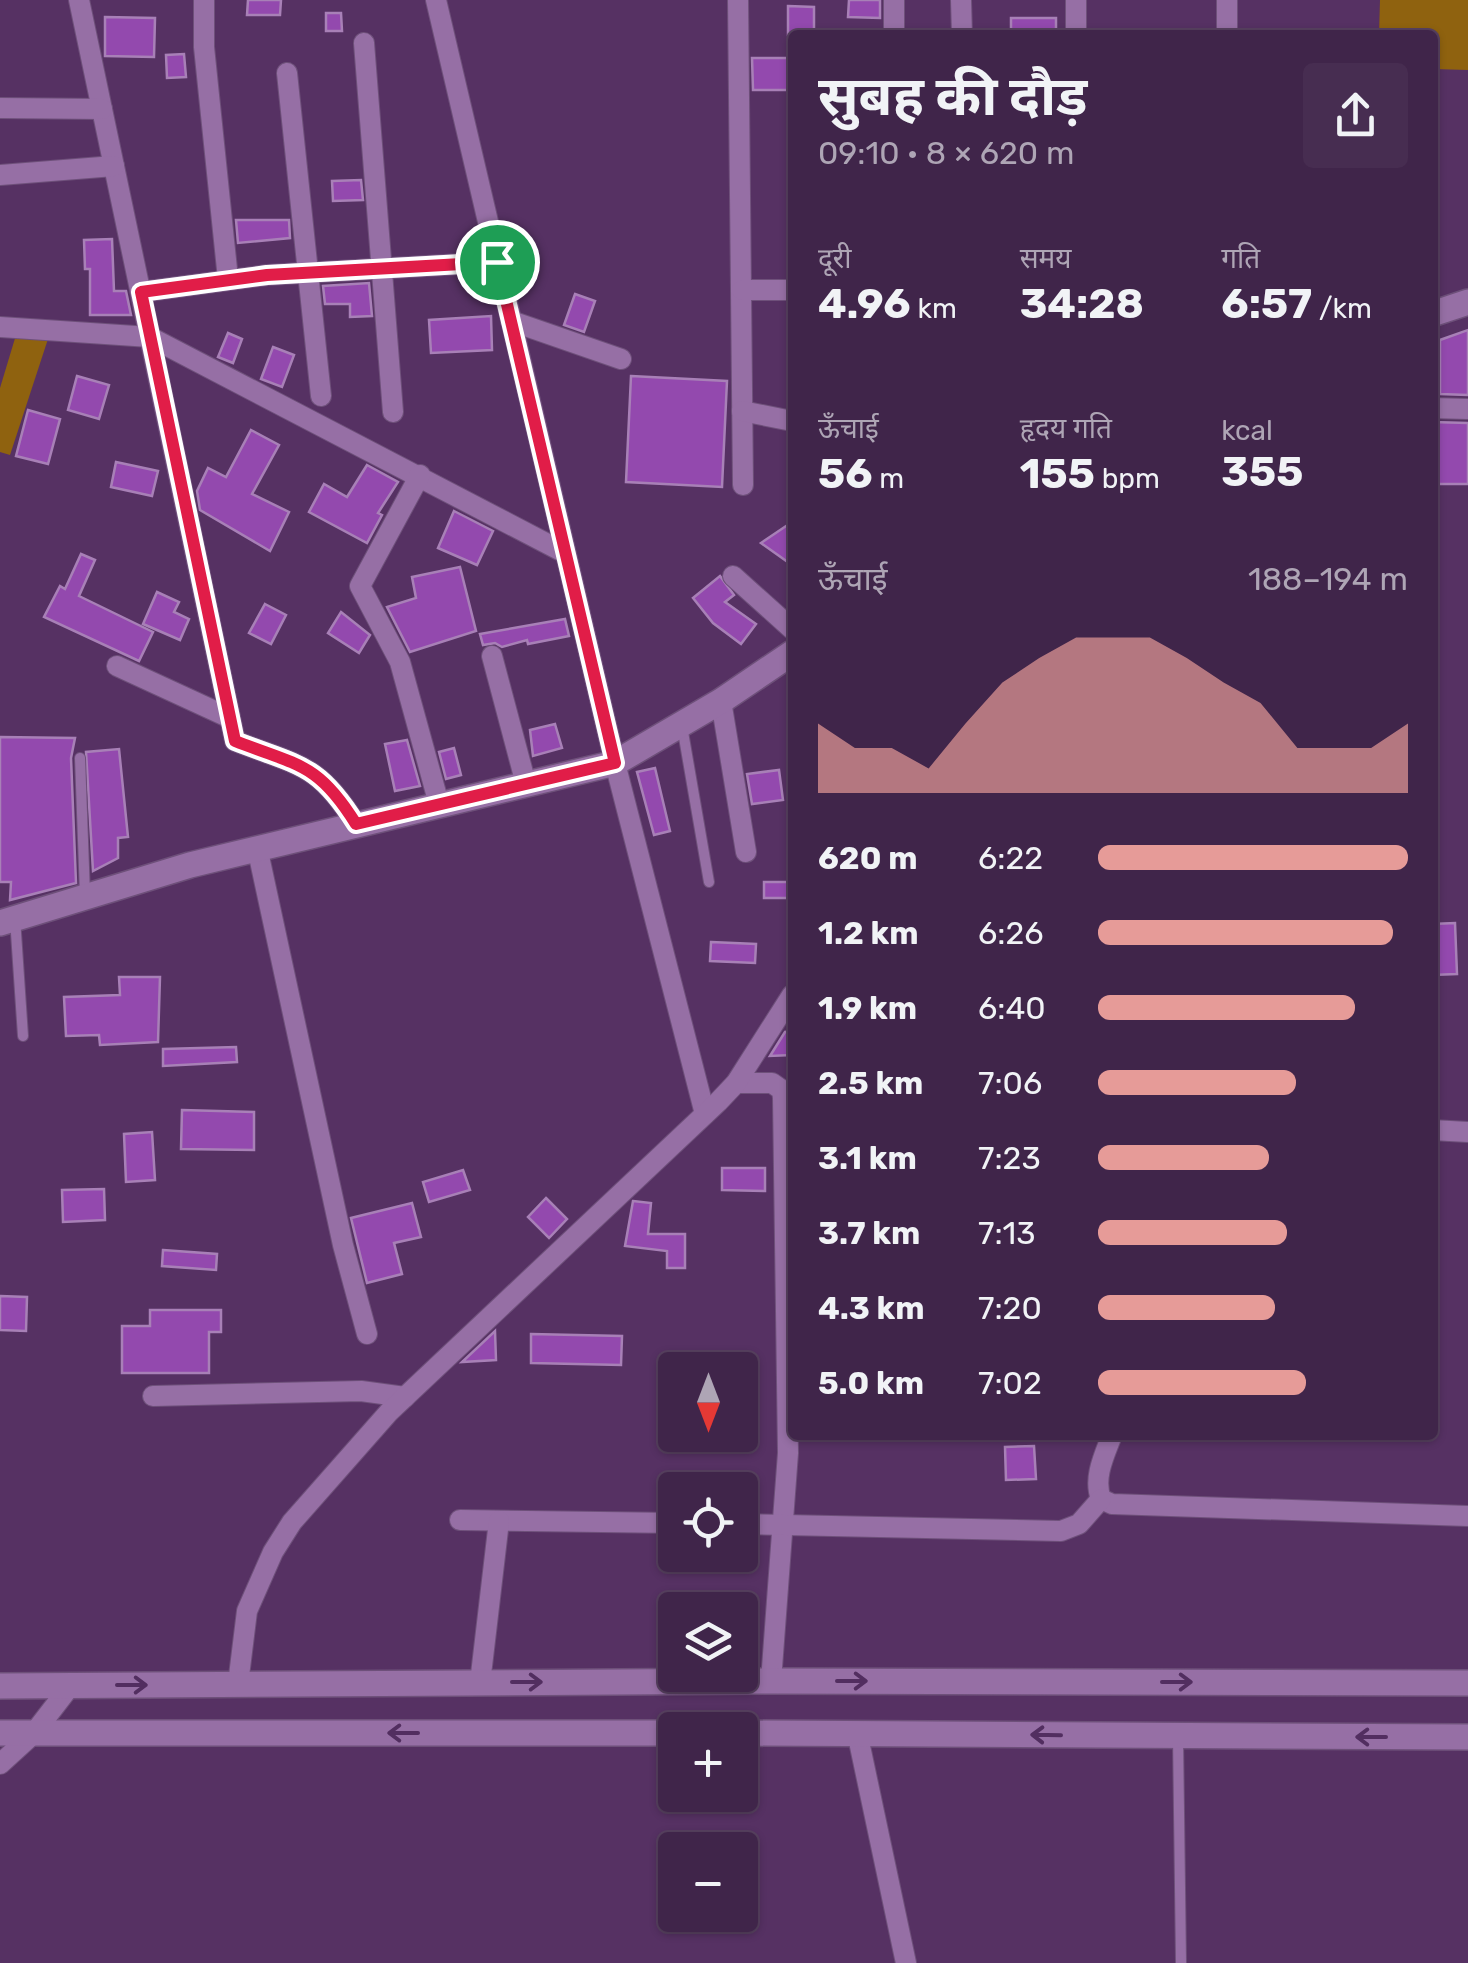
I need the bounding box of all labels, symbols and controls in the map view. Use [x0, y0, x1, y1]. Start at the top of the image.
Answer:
button: share [1303, 63, 1408, 168]
text: सुबह की दौड़ [818, 64, 1087, 129]
text: 09:10 · 8 × 620 m [818, 134, 1074, 172]
pin [455, 220, 540, 305]
icon: arrive [470, 235, 525, 290]
text: दूरी [818, 242, 852, 275]
text: समय [1020, 242, 1072, 275]
text: गति [1221, 242, 1260, 275]
text: 4.96 [818, 279, 911, 329]
text: 34:28 [1020, 279, 1144, 329]
text: 6:57 [1221, 279, 1312, 329]
text: km [911, 292, 957, 325]
text: /km [1312, 292, 1372, 325]
text: ऊँचाई [818, 412, 879, 445]
text: हृदय गति [1020, 412, 1112, 445]
text: kcal [1221, 414, 1273, 447]
text: 355 [1221, 447, 1303, 497]
text: 56 [818, 449, 872, 499]
text: 155 [1020, 449, 1095, 499]
text: m [872, 462, 904, 495]
text: bpm [1095, 462, 1160, 495]
text: ऊँचाई [818, 560, 887, 598]
text: 188–194 m [1248, 560, 1408, 598]
text: 620 m [818, 839, 918, 877]
text: 6:22 [978, 839, 1043, 877]
text: 1.2 km [818, 914, 919, 952]
text: 6:26 [978, 914, 1044, 952]
text: 1.9 km [818, 989, 917, 1027]
text: 6:40 [978, 989, 1046, 1027]
text: 2.5 km [818, 1064, 923, 1102]
text: 7:06 [978, 1064, 1042, 1102]
text: 3.1 km [818, 1139, 917, 1177]
text: 7:23 [978, 1139, 1041, 1177]
text: 3.7 km [818, 1214, 920, 1252]
text: 7:13 [978, 1214, 1036, 1252]
text: 4.3 km [818, 1289, 925, 1327]
text: 7:20 [978, 1289, 1042, 1327]
north arrow [658, 1352, 758, 1452]
map controls [658, 1352, 758, 1932]
text: 5.0 km [818, 1364, 924, 1402]
text: 7:02 [978, 1364, 1042, 1402]
button: locate [658, 1472, 758, 1572]
button: layers [658, 1592, 758, 1692]
one-way arrow [836, 1672, 868, 1690]
one-way arrow [511, 1673, 543, 1692]
one-way arrow [1161, 1673, 1193, 1692]
one-way arrow [116, 1676, 148, 1694]
button: + [658, 1712, 758, 1812]
one-way arrow [387, 1724, 420, 1742]
one-way arrow [1030, 1725, 1062, 1744]
one-way arrow [1355, 1728, 1388, 1746]
button: − [658, 1832, 758, 1932]

